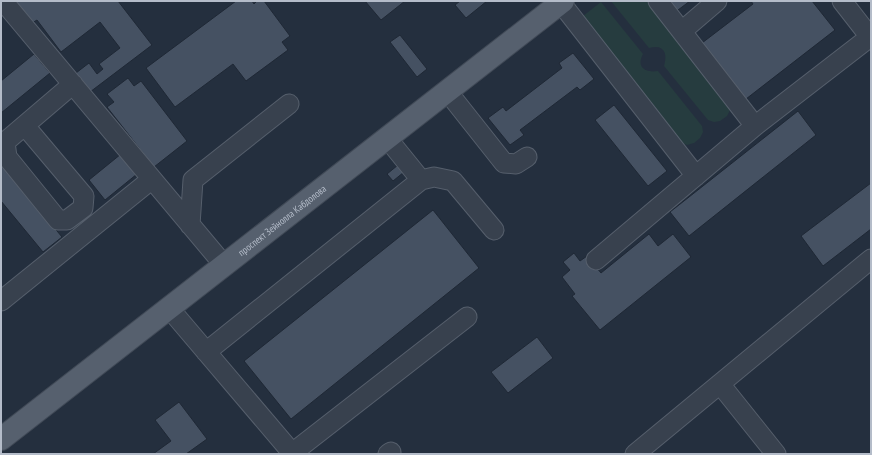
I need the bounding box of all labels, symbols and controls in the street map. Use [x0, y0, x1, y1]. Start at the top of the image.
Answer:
street label: проспект Зейнолла Кабдолова [235, 182, 328, 259]

